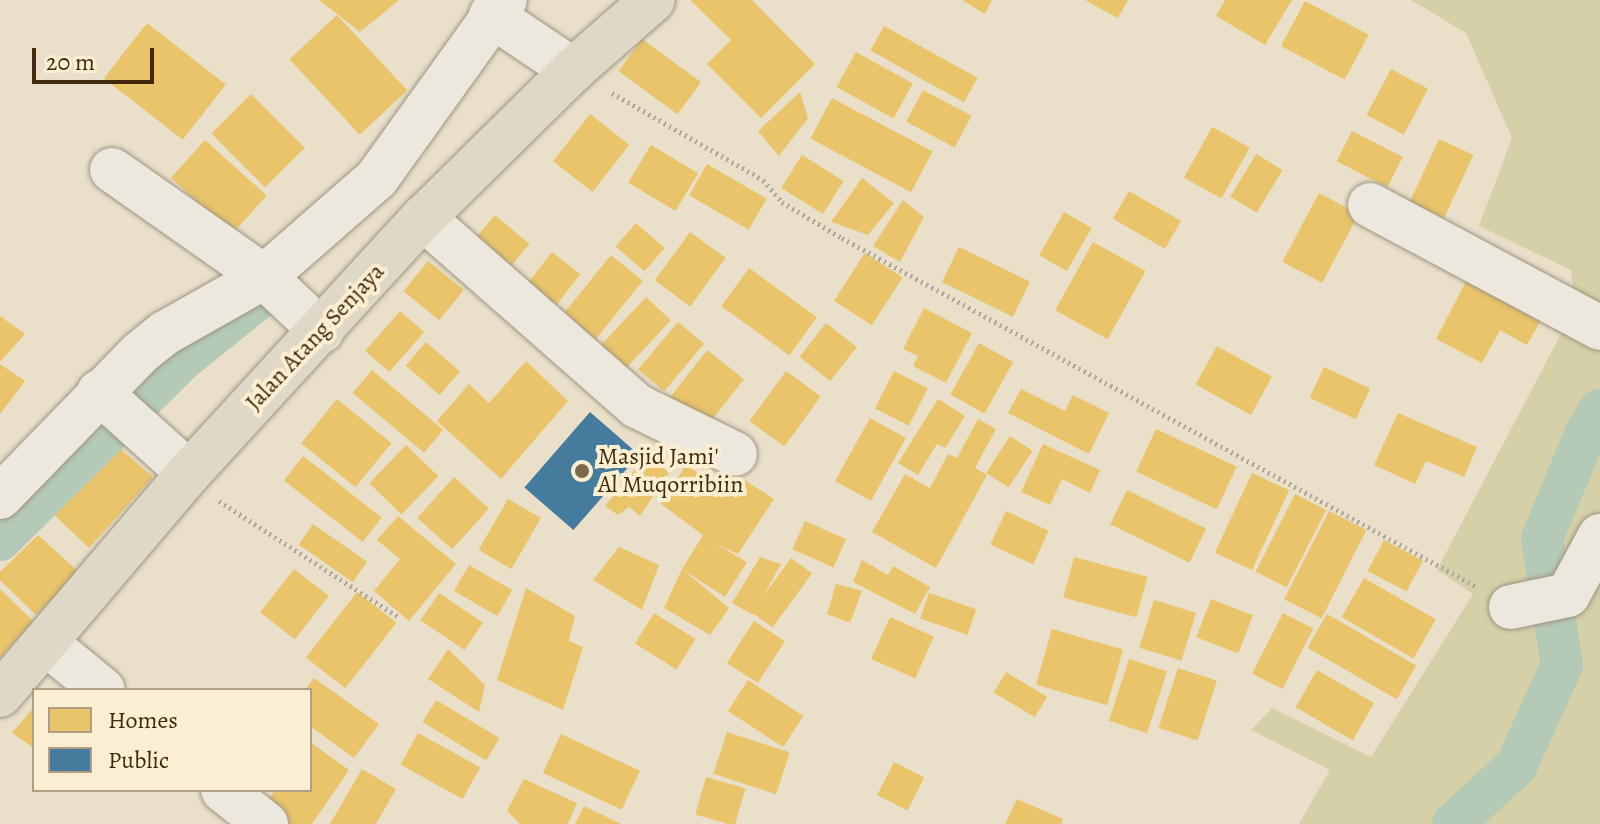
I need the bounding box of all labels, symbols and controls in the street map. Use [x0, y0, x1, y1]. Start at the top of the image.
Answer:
scale bar [36, 32, 158, 82]
text: 20 m [46, 46, 95, 78]
street label: Jalan Atang Senjaya [239, 257, 391, 417]
place label: Masjid Jami' Al Muqorribiin [598, 443, 743, 499]
marker: Masjid Jami' Al Muqorribiin [573, 462, 591, 480]
legend [32, 688, 312, 792]
text: Homes [108, 704, 178, 736]
text: Public [108, 744, 169, 776]

